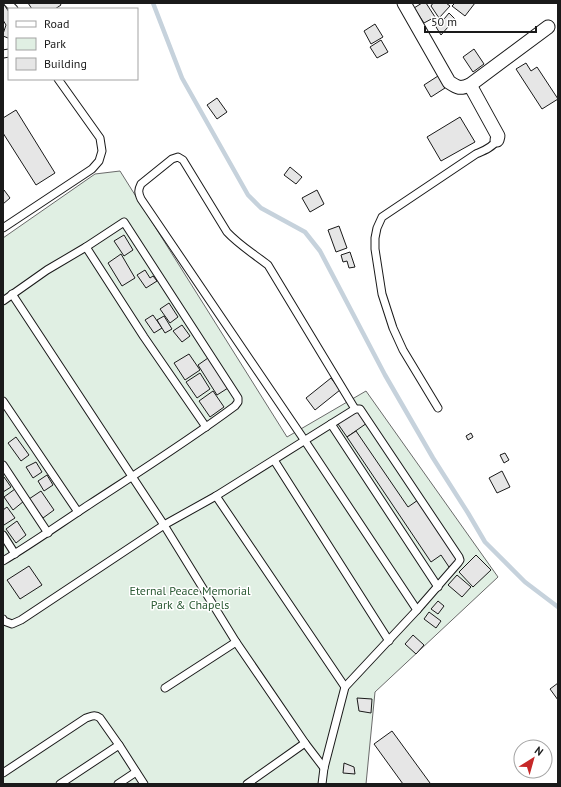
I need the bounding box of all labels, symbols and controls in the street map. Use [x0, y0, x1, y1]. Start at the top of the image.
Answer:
legend [8, 8, 138, 80]
scale bar [425, 8, 536, 34]
text: 50 m [431, 14, 457, 29]
text: Road [44, 16, 69, 31]
text: Park [44, 36, 66, 51]
text: Building [44, 56, 87, 71]
park label: Eternal Peace Memorial Park & Chapels [129, 583, 251, 612]
north arrow [513, 739, 553, 779]
text: N [532, 743, 546, 759]

